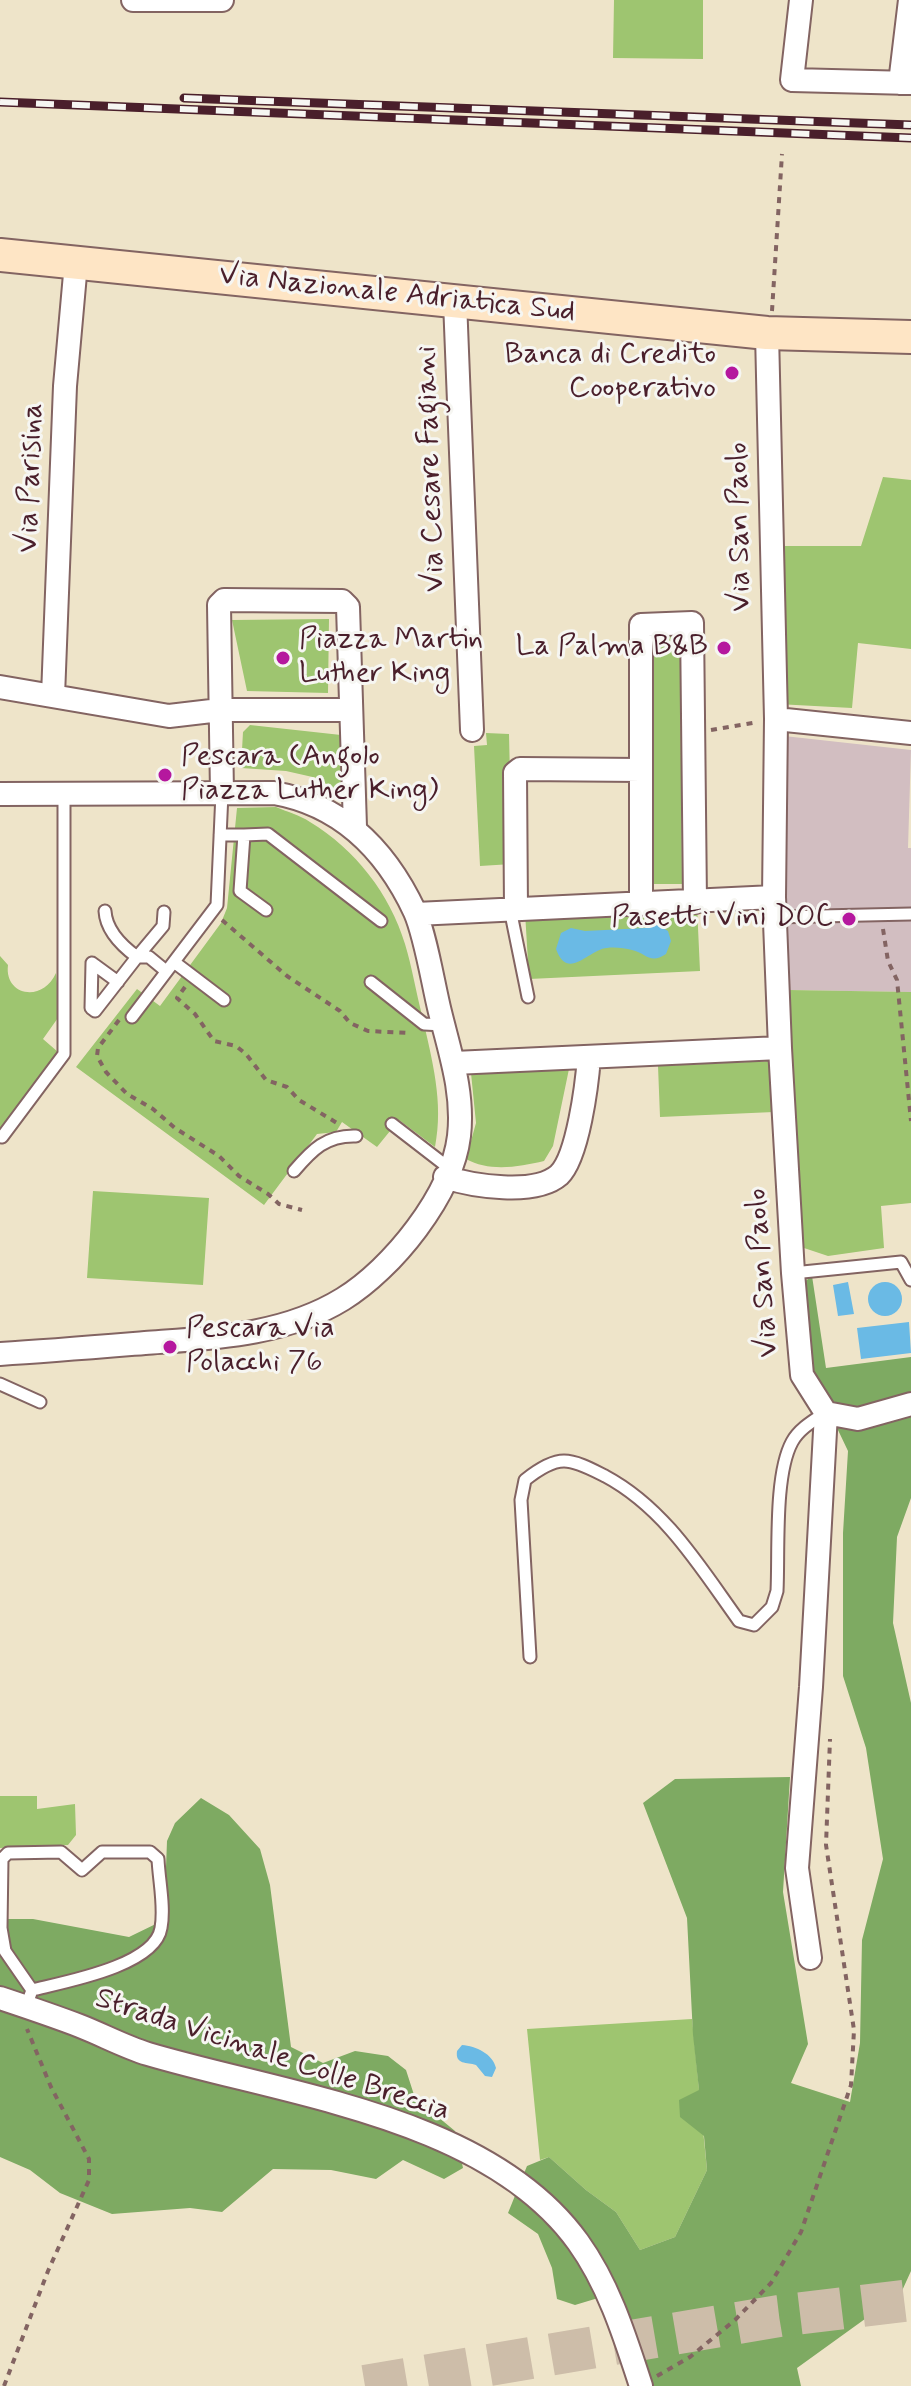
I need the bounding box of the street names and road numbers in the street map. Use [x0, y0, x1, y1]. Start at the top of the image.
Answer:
street label: Via Nazionale Adriatica Sud [217, 258, 577, 332]
street label: Via Cesare Fagiani [410, 345, 454, 593]
street label: Via Parisina [11, 402, 53, 554]
street label: Via San Paolo [722, 442, 760, 612]
street label: Via San Paolo [740, 1187, 788, 1359]
street label: Strada Vicinale Colle Breccia [90, 1982, 454, 2130]

